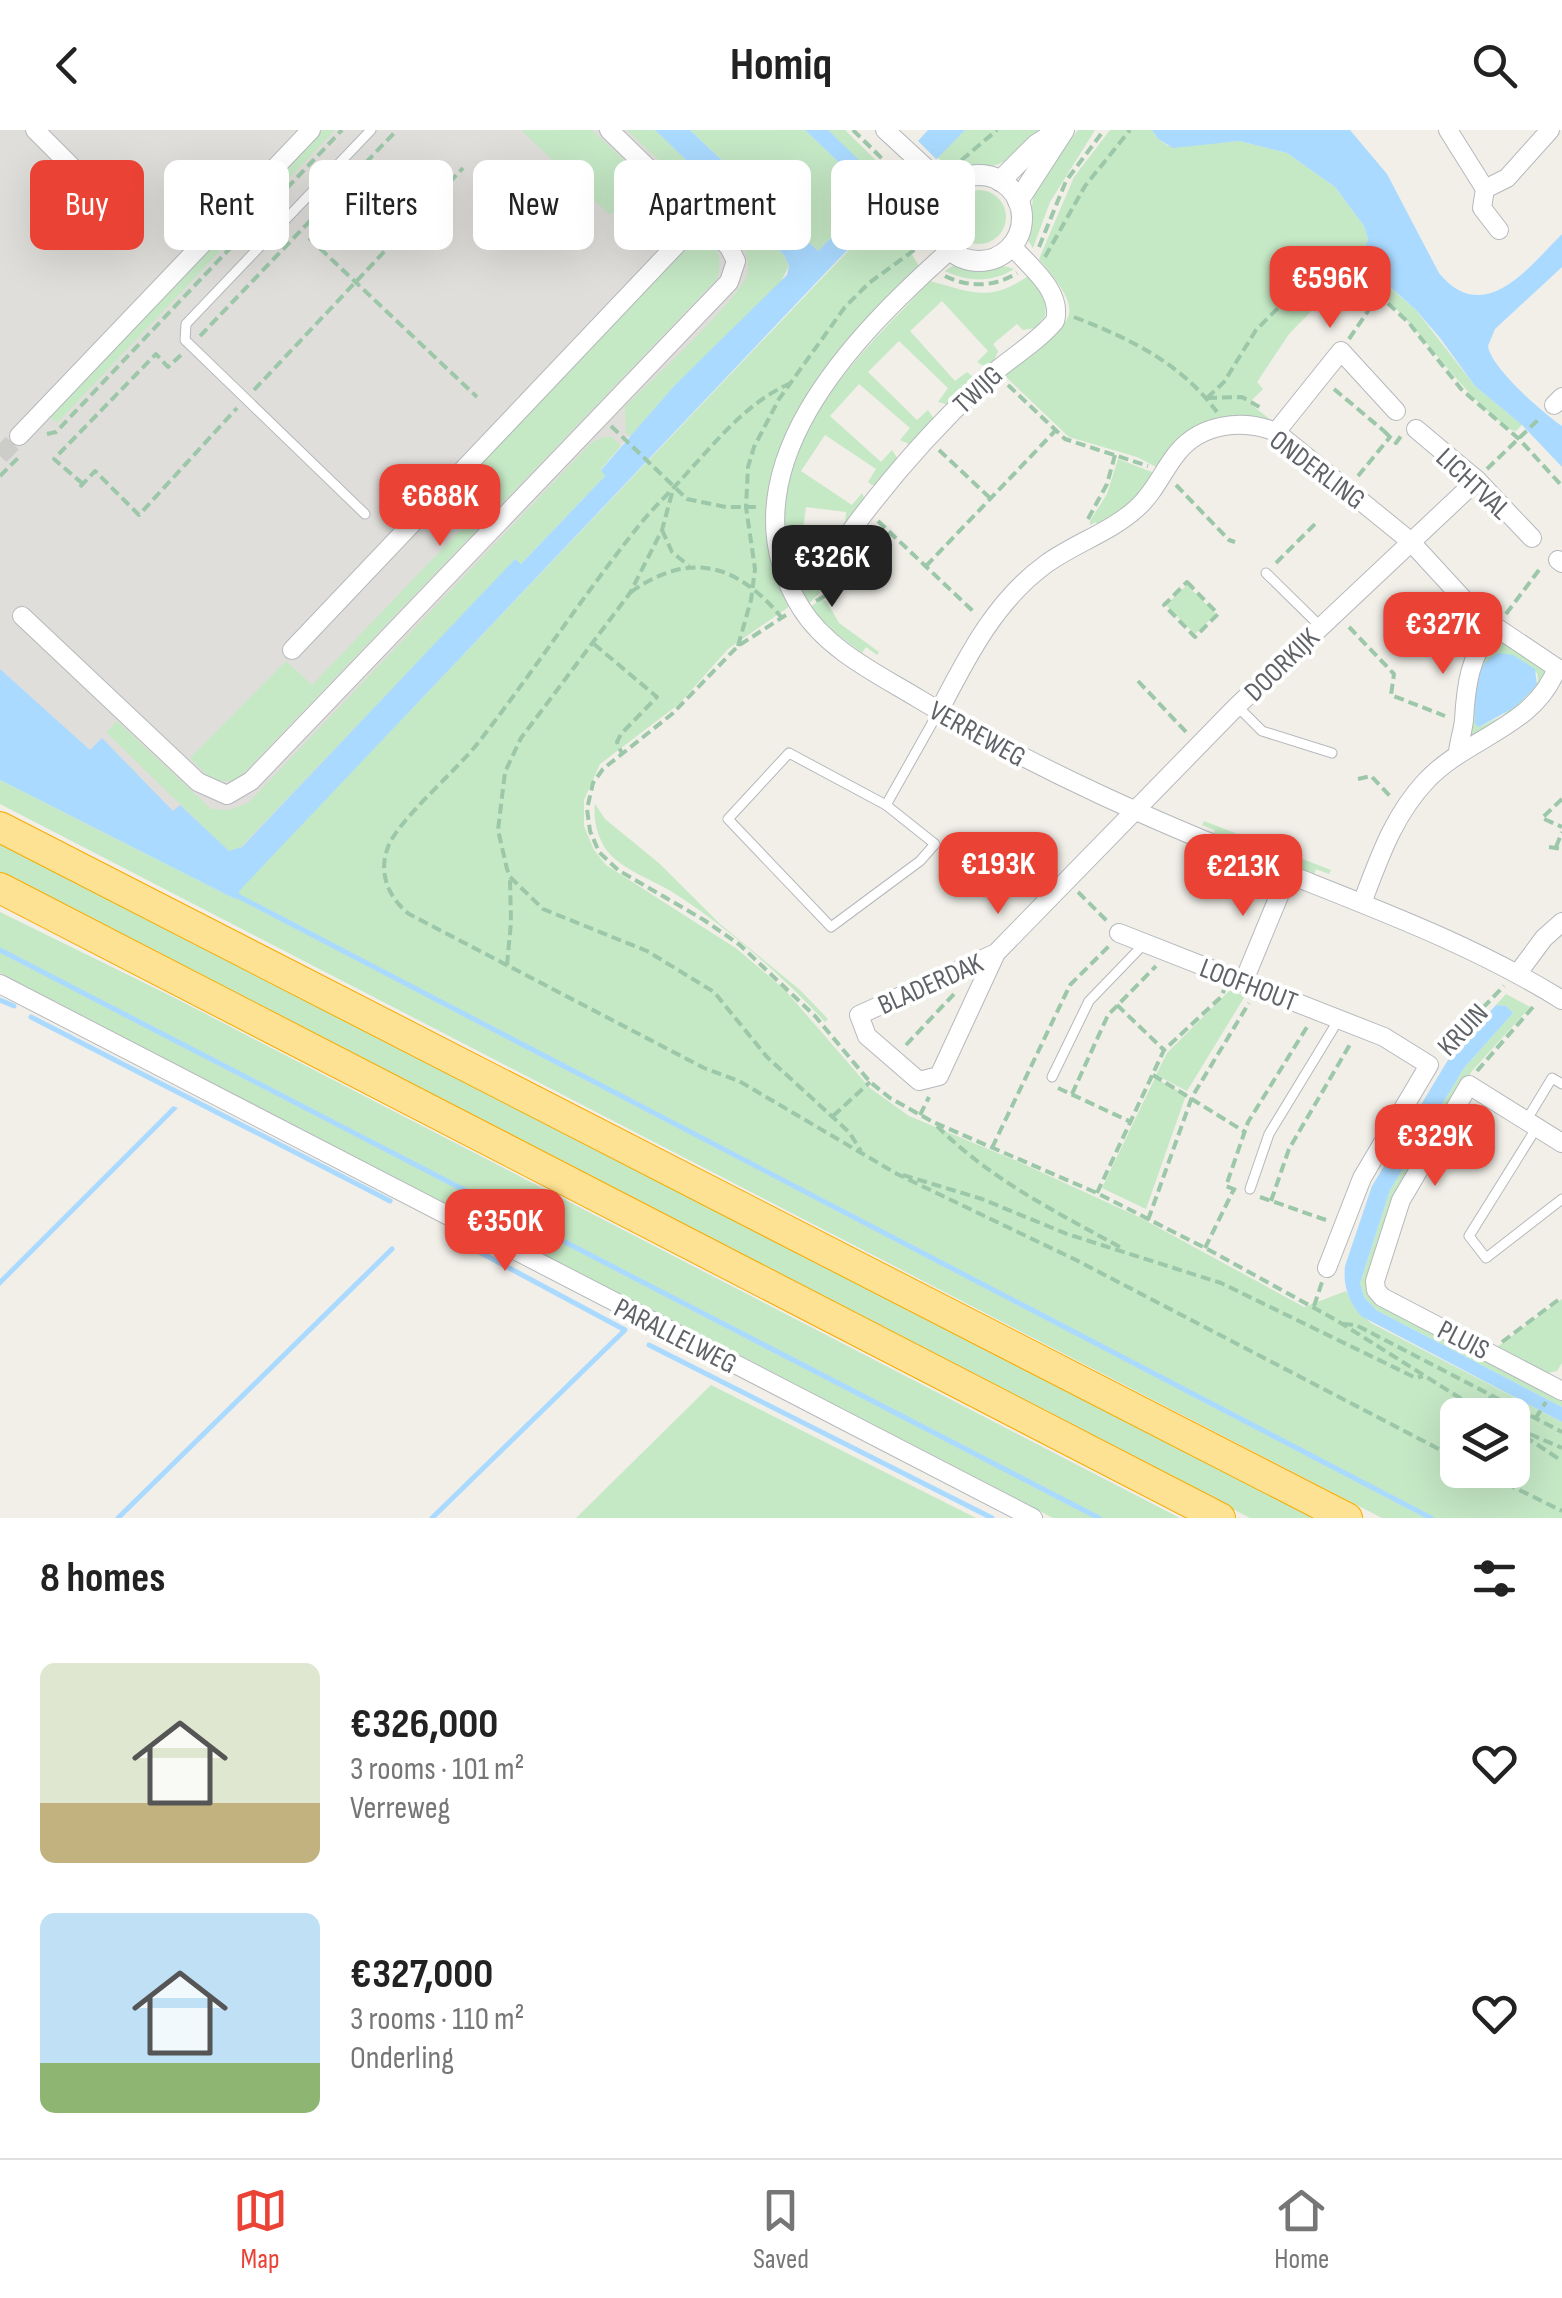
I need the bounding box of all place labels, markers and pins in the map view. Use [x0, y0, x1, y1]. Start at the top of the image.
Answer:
pin: €596K [1260, 246, 1400, 331]
pin: €688K [370, 464, 510, 549]
pin: €326K [762, 525, 902, 610]
pin: €327K [1373, 592, 1513, 677]
pin: €193K [928, 832, 1068, 917]
pin: €213K [1173, 834, 1313, 919]
pin: €329K [1365, 1104, 1505, 1189]
pin: €350K [435, 1189, 575, 1274]

